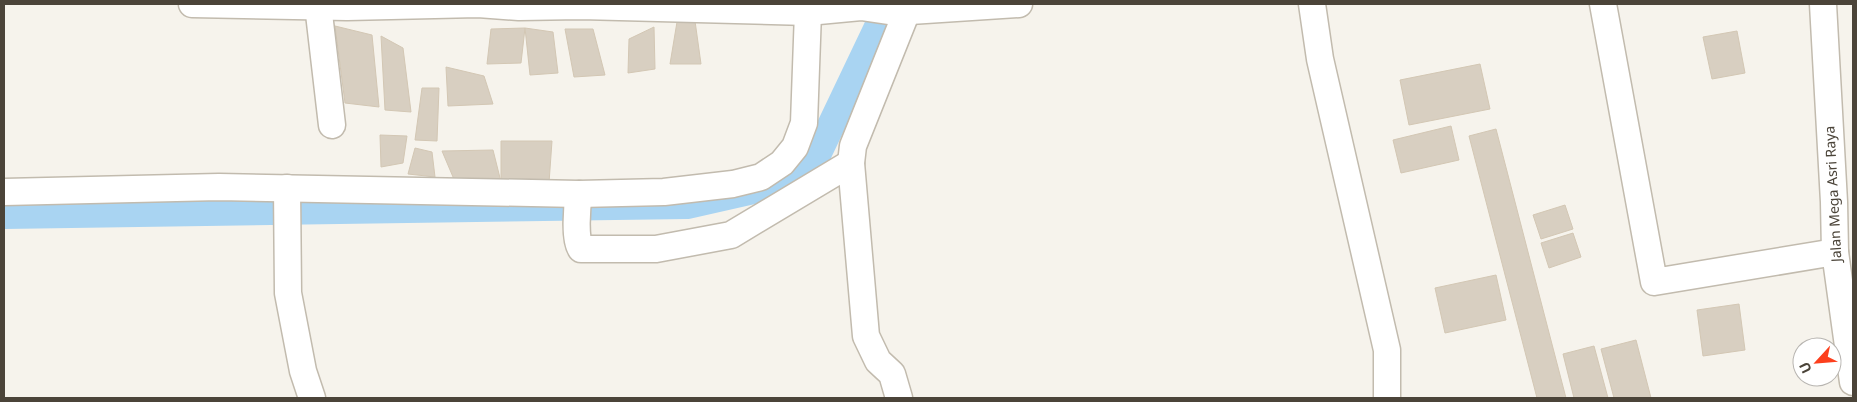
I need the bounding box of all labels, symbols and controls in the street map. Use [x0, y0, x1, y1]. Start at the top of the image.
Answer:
street label: Jalan Mega Asri Raya [1819, 125, 1846, 265]
north arrow [1792, 337, 1842, 387]
text: U [1794, 359, 1816, 377]

